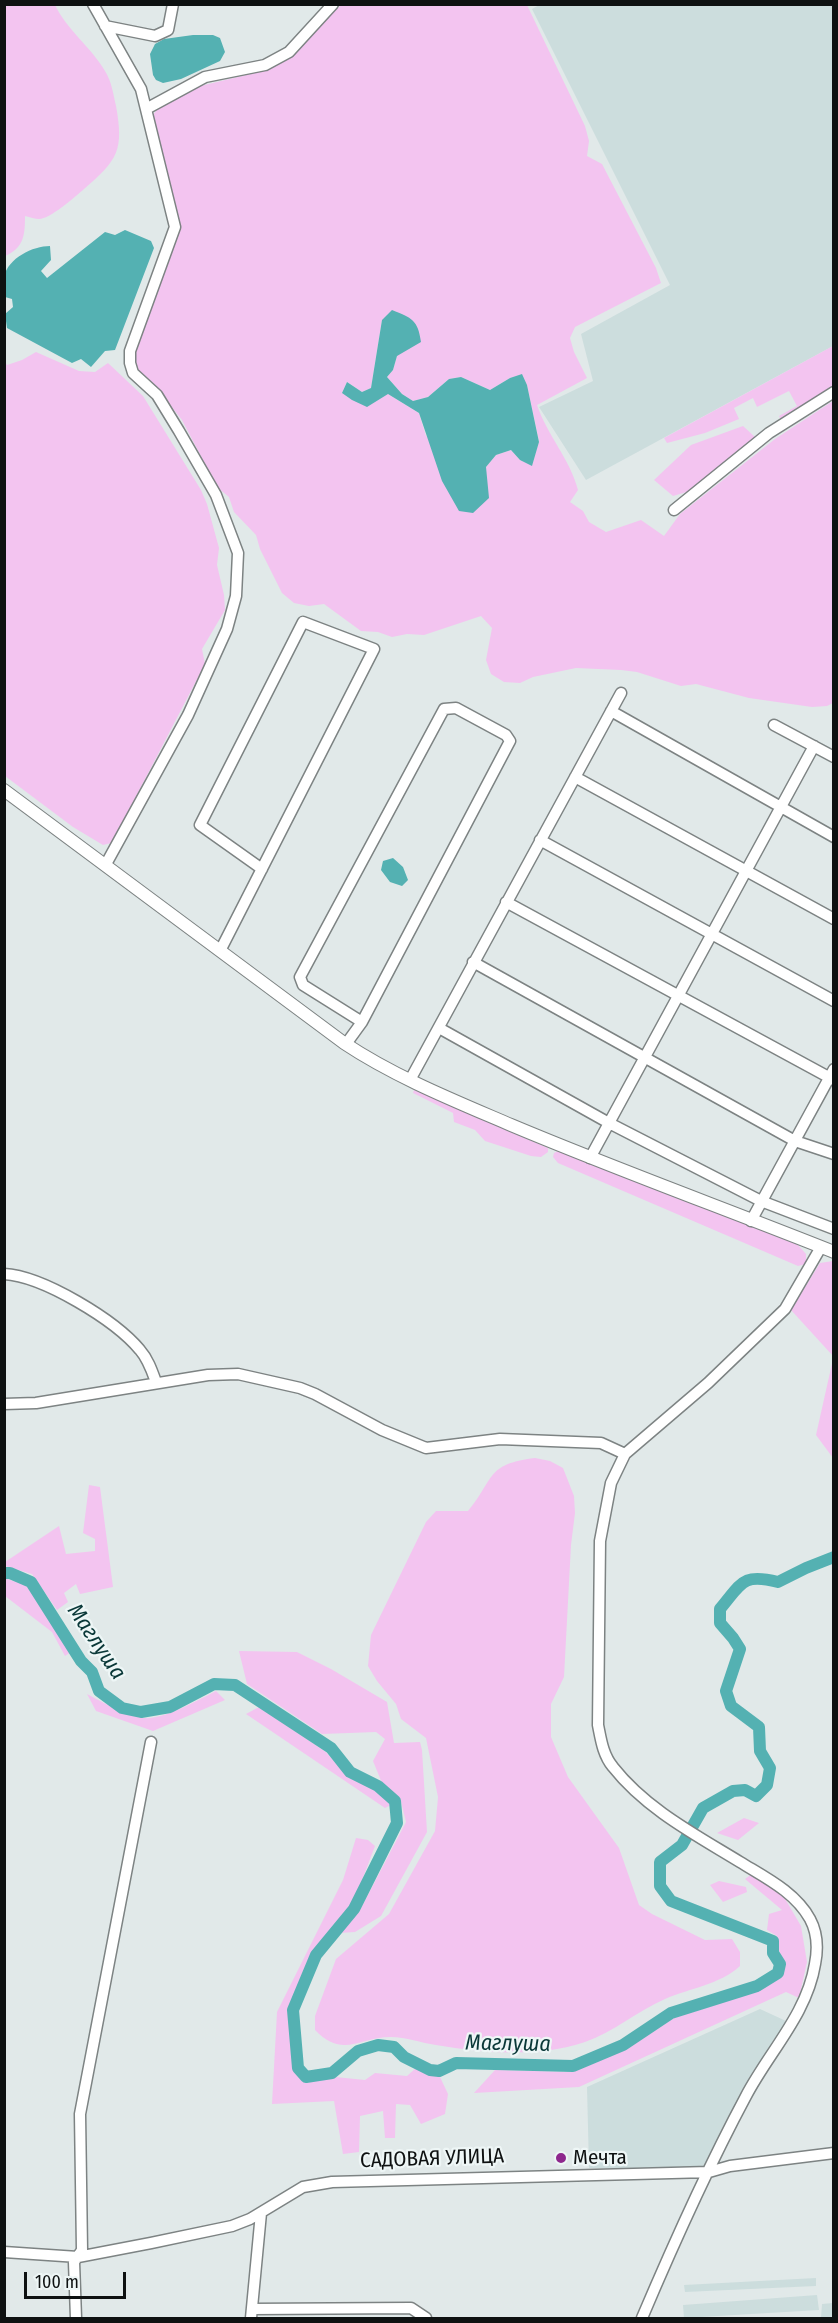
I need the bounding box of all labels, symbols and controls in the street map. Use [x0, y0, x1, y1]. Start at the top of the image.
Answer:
water label: Маглуша [61, 1599, 131, 1685]
water label: Маглуша [465, 2030, 551, 2058]
street label: САДОВАЯ УЛИЦА [360, 2144, 504, 2174]
place label: Мечта [573, 2145, 627, 2171]
marker: Мечта [554, 2151, 568, 2165]
scale bar [27, 2260, 129, 2298]
text: 100 m [35, 2271, 79, 2293]

